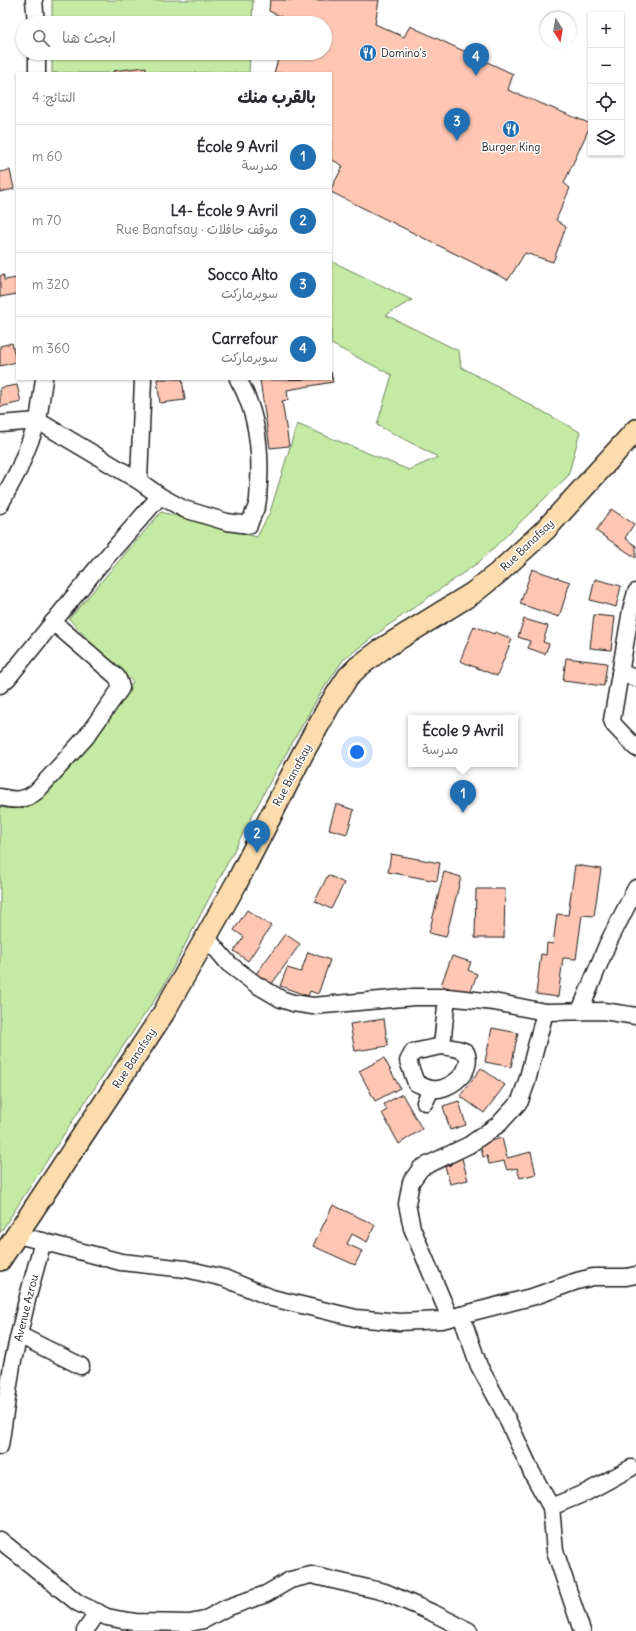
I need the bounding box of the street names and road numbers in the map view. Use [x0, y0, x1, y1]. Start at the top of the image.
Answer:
street label: Rue Banafsay [497, 516, 557, 574]
street label: Rue Banafsay [270, 741, 314, 809]
street label: Rue Banafsay [109, 1025, 159, 1091]
street label: Avenue Azrou [11, 1272, 41, 1343]

